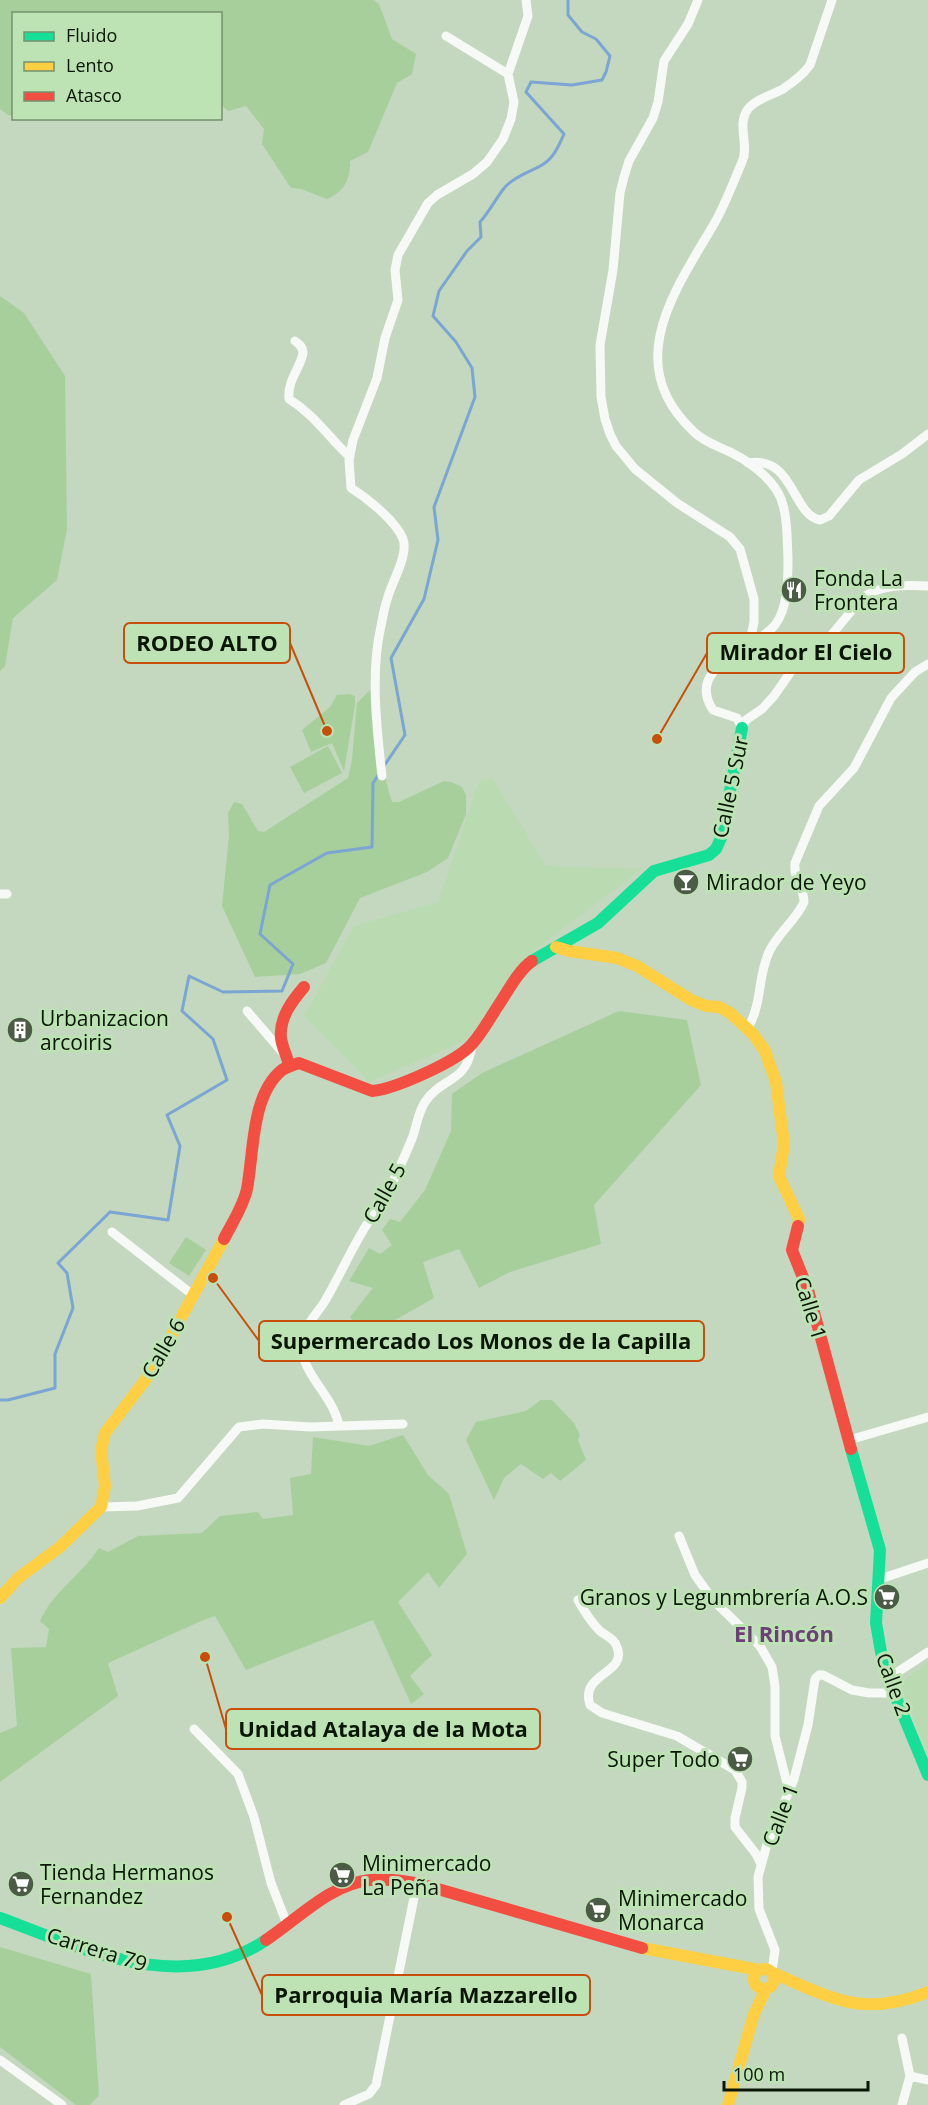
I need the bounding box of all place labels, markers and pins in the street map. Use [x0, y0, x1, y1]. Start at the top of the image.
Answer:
place label: Fonda La Frontera [814, 564, 903, 616]
restaurant icon: Fonda La Frontera [779, 575, 809, 605]
callout: RODEO ALTO [124, 623, 290, 663]
callout: Mirador El Cielo [707, 633, 904, 673]
bar icon: Mirador de Yeyo [671, 867, 701, 897]
place label: Mirador de Yeyo [706, 868, 867, 896]
place label: Urbanizacion arcoiris [40, 1004, 169, 1056]
building icon: Urbanizacion arcoiris [5, 1015, 35, 1045]
callout: Supermercado Los Monos de la Capilla [259, 1321, 704, 1361]
supermarket icon: Granos y Legunmbrería A.O.S [872, 1582, 902, 1612]
place label: Granos y Legunmbrería A.O.S [580, 1583, 868, 1611]
callout: Unidad Atalaya de la Mota [226, 1709, 540, 1749]
supermarket icon: Super Todo [725, 1744, 755, 1774]
place label: Super Todo [607, 1745, 720, 1773]
place label: Minimercado La Peña [362, 1849, 491, 1901]
place label: Tienda Hermanos Fernandez [40, 1858, 214, 1910]
supermarket icon: Minimercado La Peña [327, 1860, 357, 1890]
supermarket icon: Tienda Hermanos Fernandez [6, 1869, 36, 1899]
place label: Minimercado Monarca [618, 1884, 747, 1936]
supermarket icon: Minimercado Monarca [583, 1895, 613, 1925]
callout: Parroquia María Mazzarello [262, 1975, 590, 2015]

